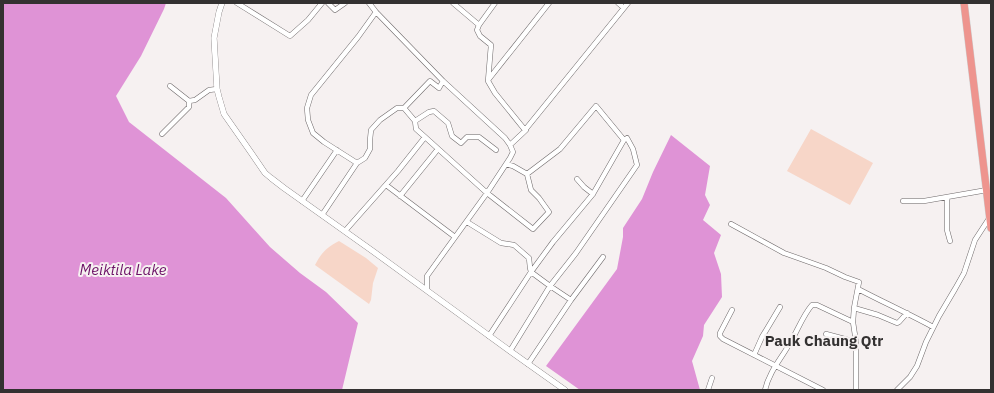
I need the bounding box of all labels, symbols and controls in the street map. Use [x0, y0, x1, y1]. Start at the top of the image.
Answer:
water label: Meiktila Lake [80, 260, 167, 279]
district label: Pauk Chaung Qtr [765, 331, 883, 350]

